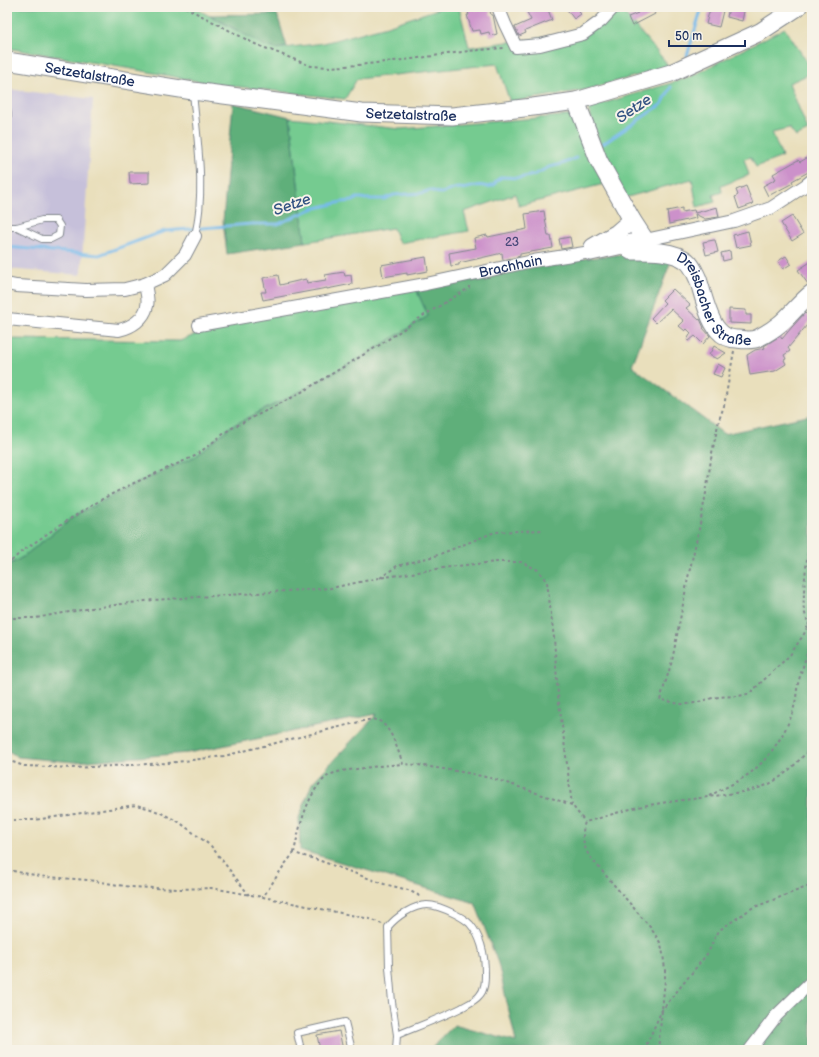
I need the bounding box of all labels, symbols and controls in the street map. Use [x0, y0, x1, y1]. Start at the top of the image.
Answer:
scale bar [669, 22, 745, 48]
text: 50 m [675, 29, 702, 44]
street label: Setzetalstraße [44, 59, 136, 90]
water label: Setze [613, 90, 656, 128]
street label: Setzetalstraße [365, 105, 458, 125]
water label: Setze [271, 190, 314, 220]
house number: 23 [505, 235, 519, 250]
street label: Dreisbacher Straße [674, 248, 752, 349]
street label: Brachhain [477, 251, 543, 281]

